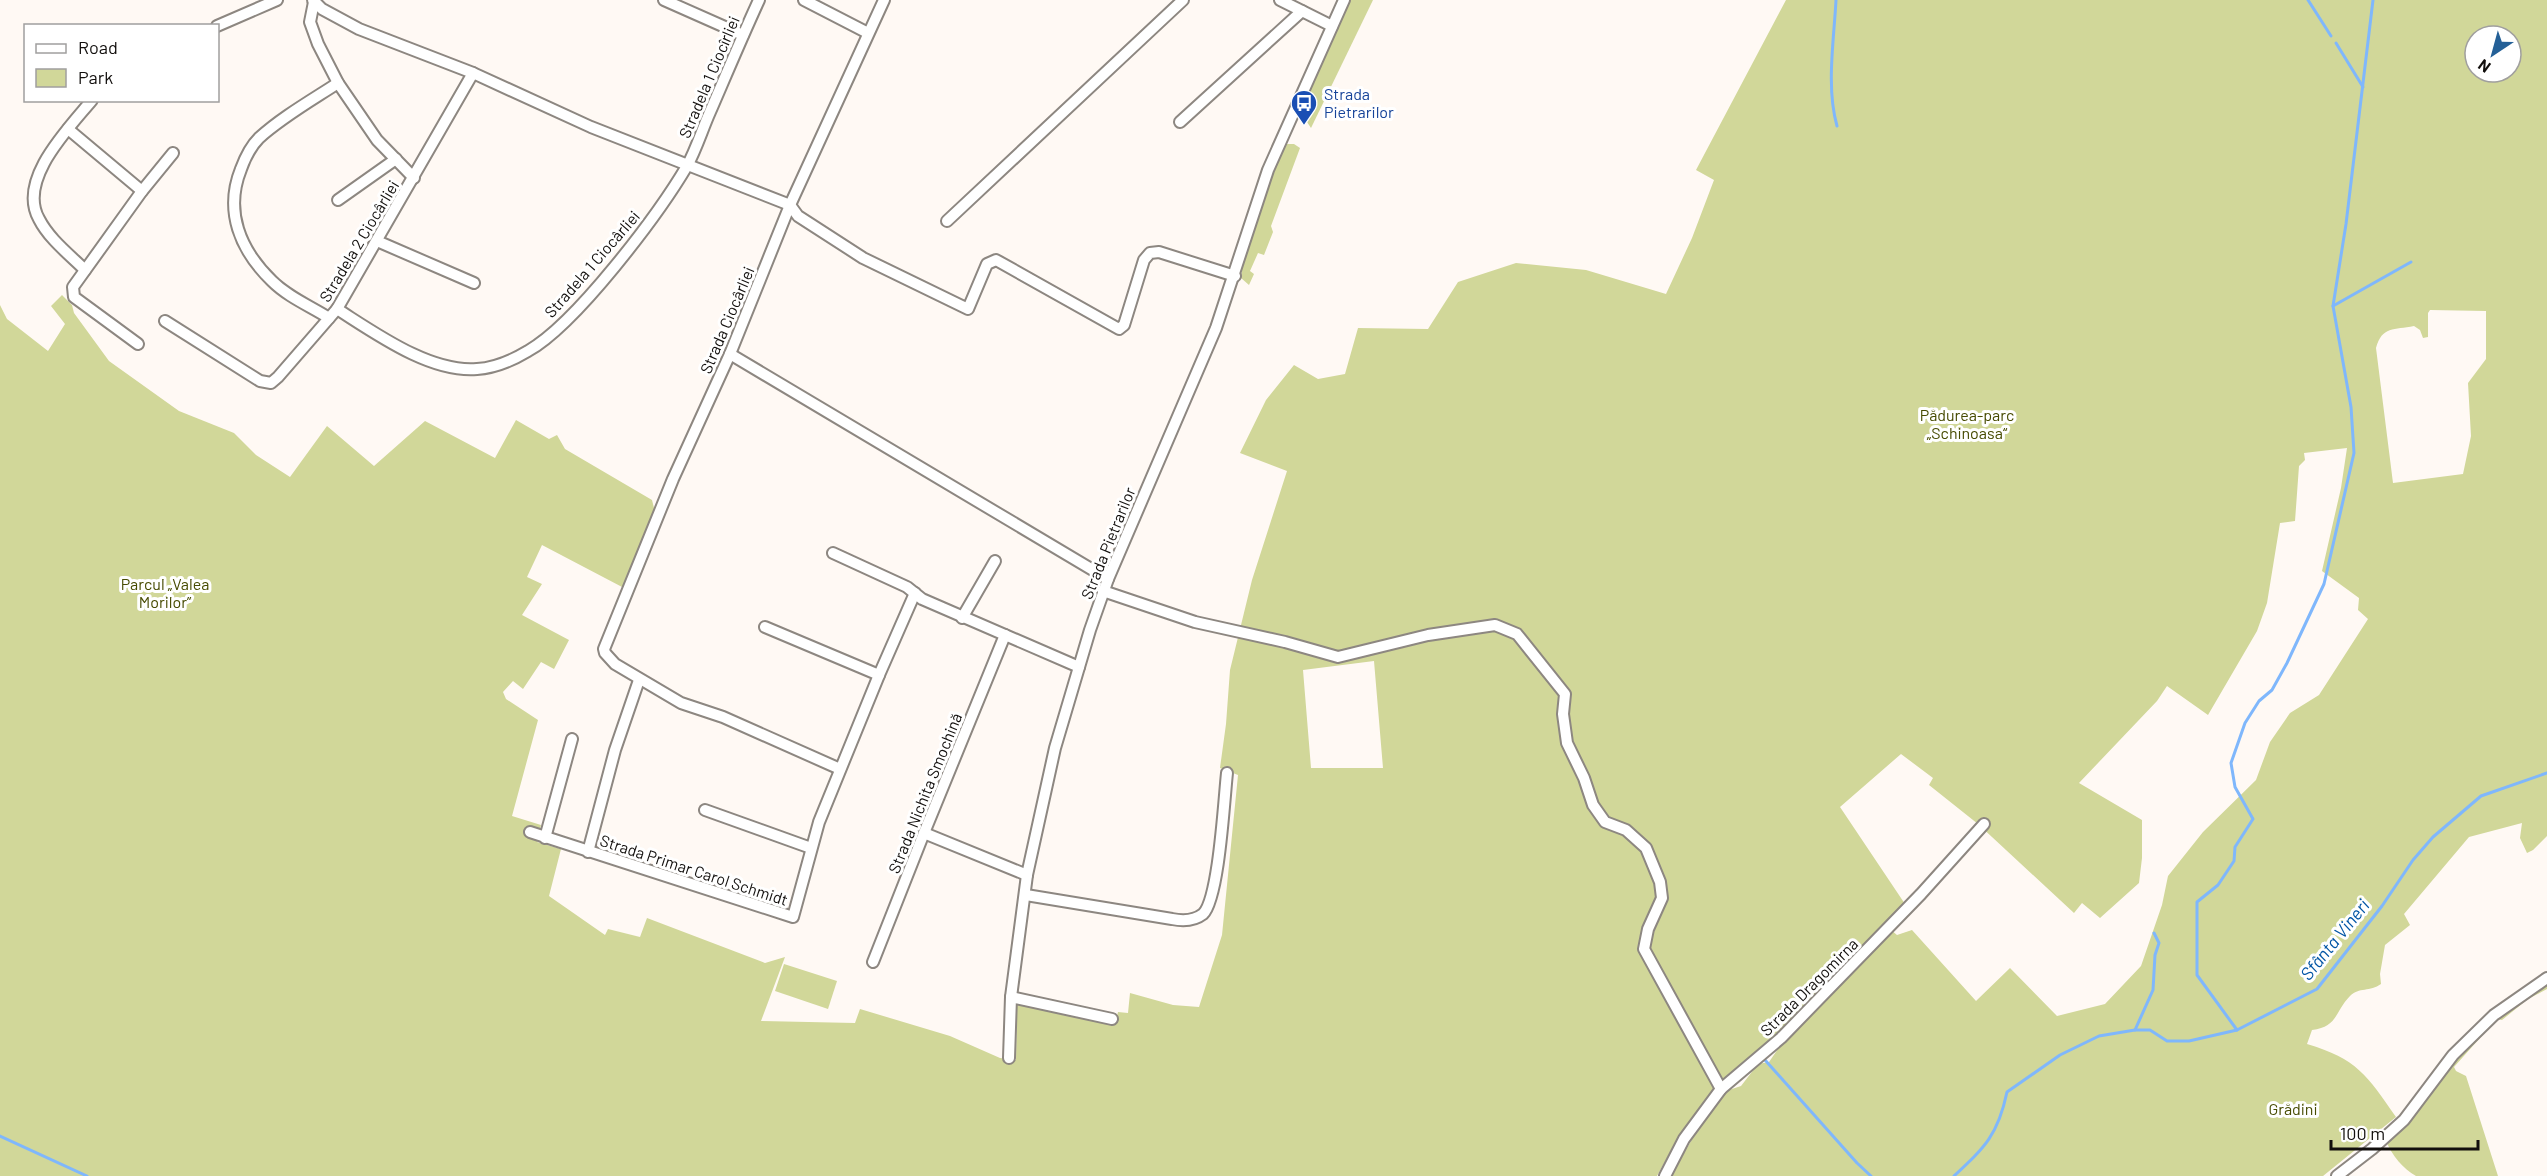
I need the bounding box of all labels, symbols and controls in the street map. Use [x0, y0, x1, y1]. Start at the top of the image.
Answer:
street label: Stradela 1 Ciocîrliei [674, 13, 743, 141]
legend [24, 24, 219, 102]
north arrow [2463, 24, 2523, 84]
text: Road [78, 36, 118, 58]
text: N [2474, 56, 2494, 77]
text: Park [78, 66, 113, 88]
place label: Strada Pietrarilor [1324, 84, 1394, 121]
bus stop icon: Strada Pietrarilor [1289, 88, 1319, 126]
street label: Stradela 2 Ciocârliei [315, 177, 402, 305]
street label: Stradela 1 Ciocârliei [540, 206, 643, 321]
street label: Strada Ciocârliei [695, 263, 758, 376]
park label: Pădurea-parc „Schinoasa“ [1920, 405, 2014, 442]
street label: Strada Pietrarilor [1076, 484, 1139, 602]
park label: Parcul „Valea Morilor” [121, 574, 209, 611]
street label: Strada Nichita Smochină [884, 710, 965, 876]
street label: Strada Primar Carol Schmidt [598, 830, 790, 909]
water label: Sfânta Vineri [2295, 894, 2374, 984]
street label: Strada Dragomirna [1756, 934, 1861, 1039]
park label: Grădini [2268, 1099, 2318, 1118]
scale bar [2331, 1113, 2478, 1151]
text: 100 m [2340, 1122, 2385, 1144]

